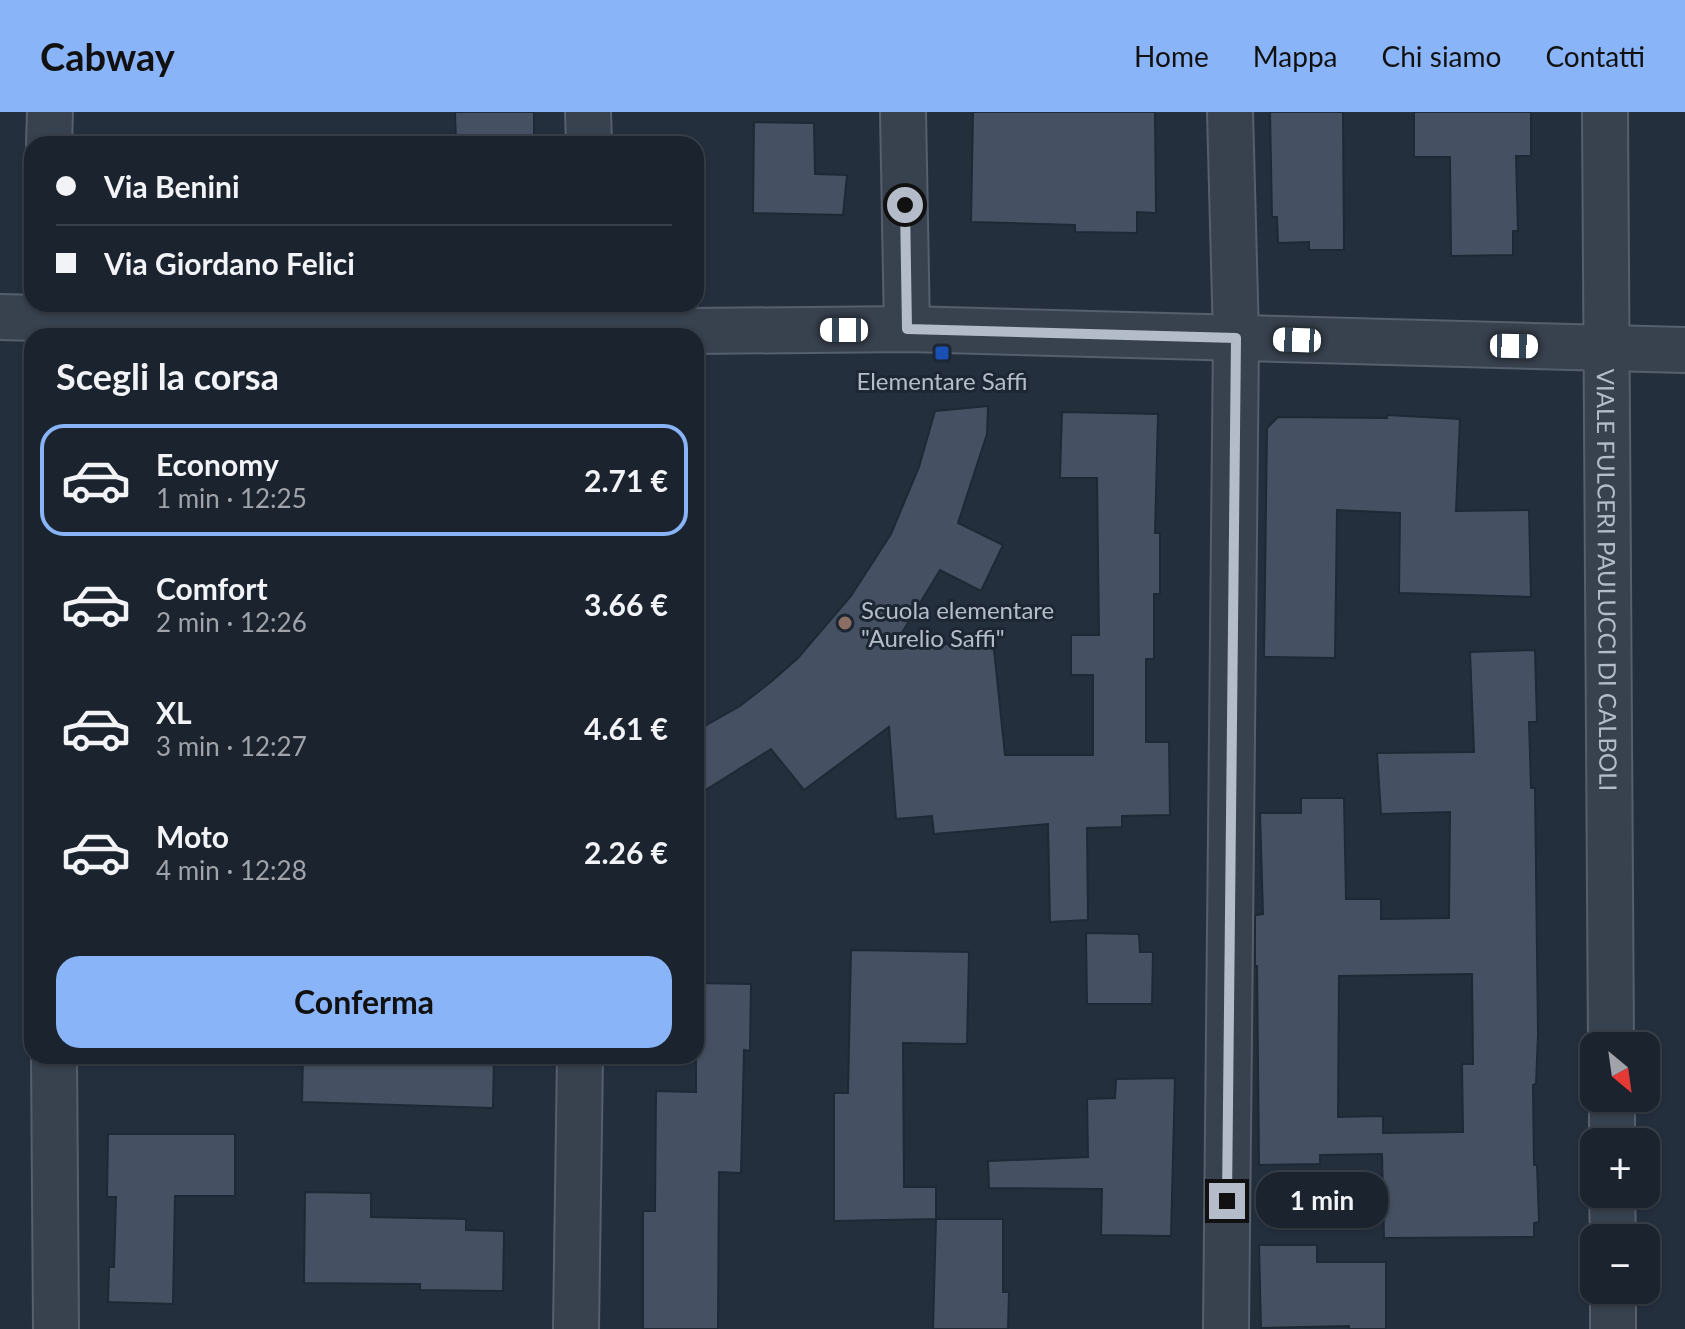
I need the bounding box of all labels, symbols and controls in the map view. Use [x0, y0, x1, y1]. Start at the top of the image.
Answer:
text: Cabway [40, 33, 175, 79]
text: Home [1134, 39, 1209, 73]
text: Mappa [1253, 39, 1338, 73]
text: Chi siamo [1382, 39, 1501, 73]
text: Contatti [1545, 39, 1645, 73]
text: Via Benini [104, 168, 240, 204]
route start [887, 187, 923, 223]
text: Via Giordano Felici [104, 245, 355, 281]
car [820, 318, 868, 342]
car [1273, 327, 1321, 353]
car [1490, 334, 1538, 358]
marker: Elementare Saffi [933, 344, 951, 362]
text: Scegli la corsa [56, 354, 279, 398]
place label: Elementare Saffi [856, 366, 1028, 395]
street label: VIALE FULCERI PAULUCCI DI CALBOLI [1592, 369, 1624, 791]
icon: car [60, 444, 132, 516]
text: Economy [156, 446, 279, 482]
text: 2.71 € [584, 462, 668, 498]
text: 1 min · 12:25 [156, 482, 307, 514]
icon: car [60, 568, 132, 640]
text: Comfort [156, 570, 268, 606]
text: 3.66 € [584, 586, 668, 622]
place label: Scuola elementare "Aurelio Saffi" [861, 595, 1054, 652]
text: 2 min · 12:26 [156, 606, 307, 638]
marker: Scuola elementare "Aurelio Saffi" [836, 614, 854, 632]
icon: car [60, 692, 132, 764]
text: XL [156, 694, 192, 730]
text: 4.61 € [584, 710, 668, 746]
text: 3 min · 12:27 [156, 730, 307, 762]
icon: car [60, 816, 132, 888]
text: Moto [156, 818, 229, 854]
text: 2.26 € [584, 834, 668, 870]
text: 4 min · 12:28 [156, 854, 307, 886]
button: Conferma [56, 956, 672, 1048]
north arrow [1580, 1032, 1660, 1112]
map controls [1580, 1032, 1660, 1304]
button: + [1580, 1128, 1660, 1208]
callout: 1 min [1255, 1173, 1387, 1229]
route end [1209, 1183, 1245, 1219]
text: 1 min [1290, 1184, 1354, 1216]
button: − [1580, 1224, 1660, 1304]

